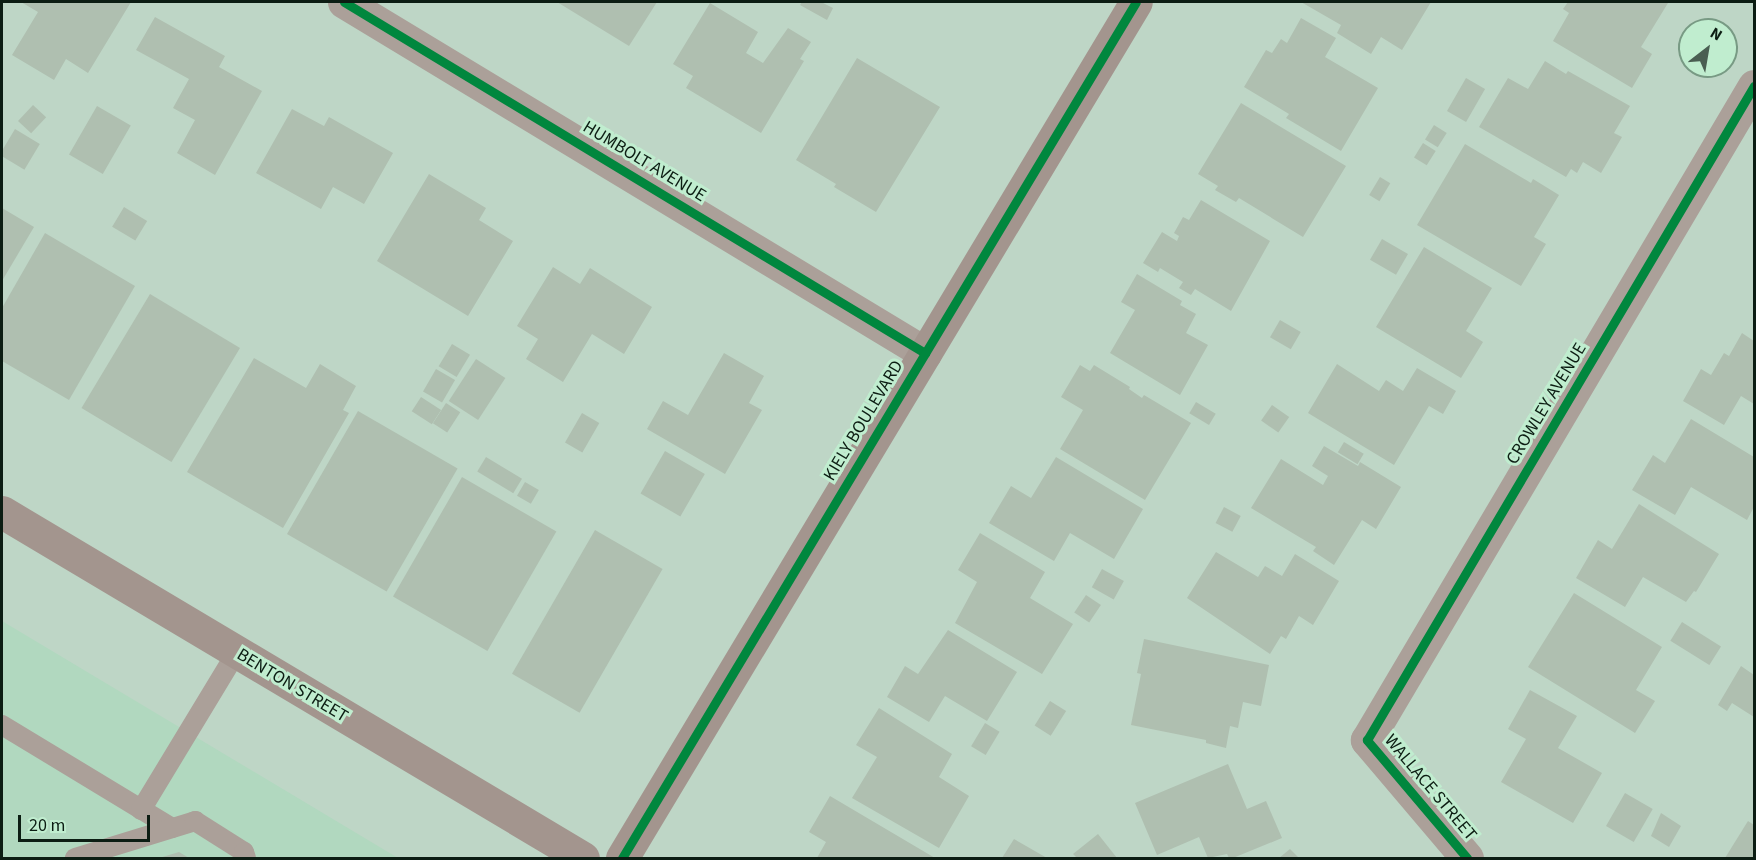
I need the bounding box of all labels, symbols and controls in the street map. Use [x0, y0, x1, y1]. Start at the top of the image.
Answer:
north arrow [1678, 18, 1738, 78]
text: N [1706, 22, 1726, 46]
street label: HUMBOLT AVENUE [579, 117, 709, 207]
street label: CROWLEY AVENUE [1502, 339, 1592, 469]
street label: KIELY BOULEVARD [820, 357, 908, 485]
street label: BENTON STREET [232, 644, 352, 728]
street label: WALLACE STREET [1379, 730, 1481, 846]
scale bar [21, 803, 153, 841]
text: 20 m [29, 813, 65, 838]

